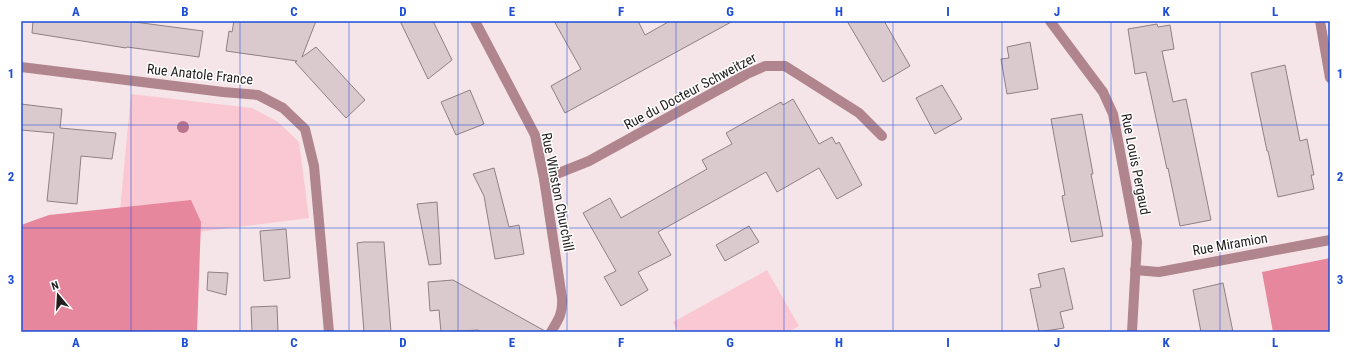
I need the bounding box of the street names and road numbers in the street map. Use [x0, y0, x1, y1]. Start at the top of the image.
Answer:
street label: Rue du Docteur Schweitzer [621, 49, 759, 133]
street label: Rue Anatole France [146, 60, 254, 88]
street label: Rue Louis Pergaud [1118, 112, 1154, 216]
street label: Rue Winston Churchill [539, 131, 577, 253]
street label: Rue Miramion [1191, 230, 1269, 258]

